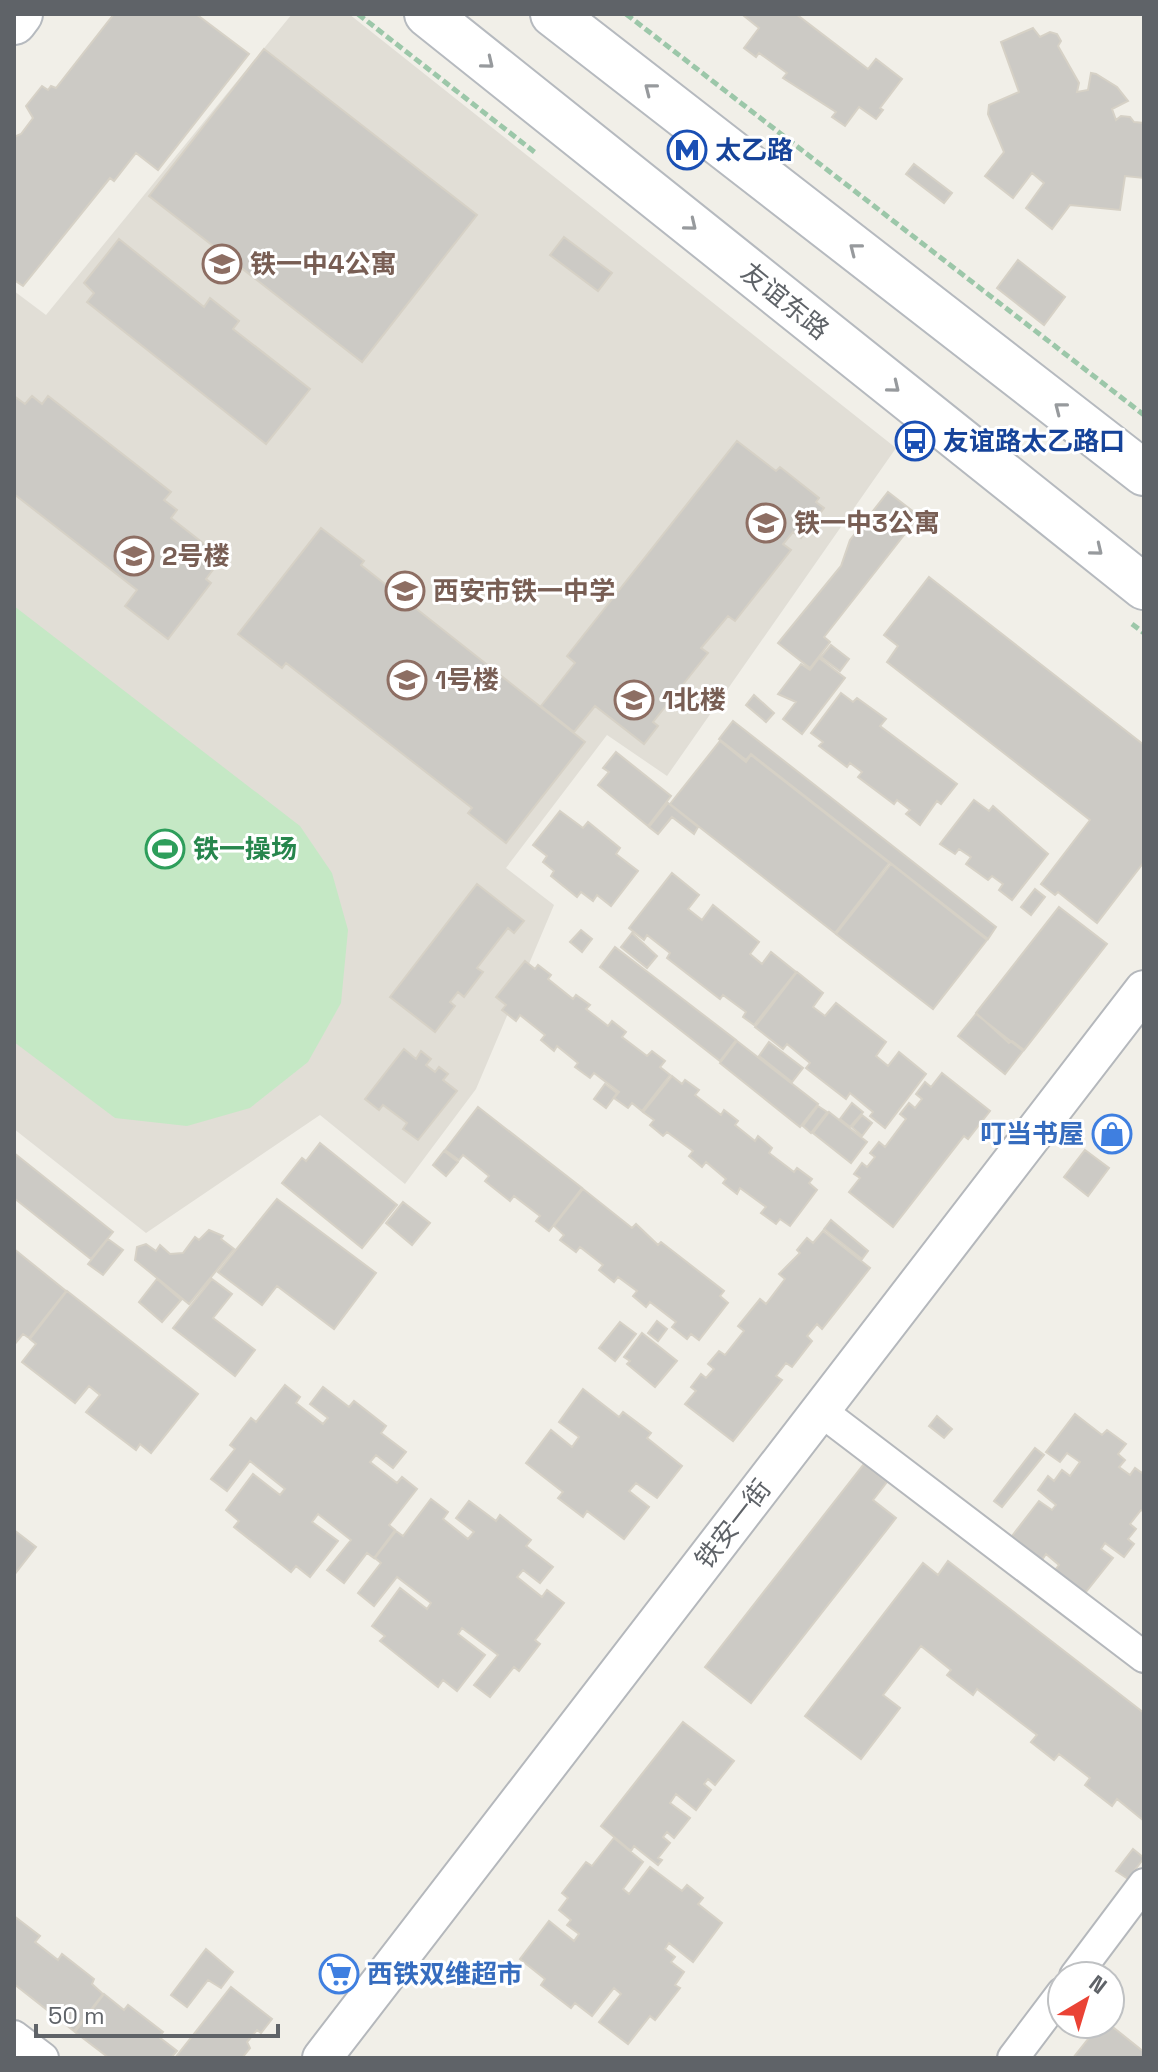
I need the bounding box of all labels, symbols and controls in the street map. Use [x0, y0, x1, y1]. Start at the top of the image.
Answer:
one-way arrow [478, 53, 493, 67]
one-way arrow [645, 84, 659, 99]
metro station icon: 太乙路 [666, 129, 708, 171]
place label: 太乙路 [715, 133, 793, 167]
one-way arrow [682, 215, 696, 230]
school or university icon: 铁一中4公寓 [201, 243, 243, 285]
one-way arrow [849, 244, 864, 258]
place label: 铁一中4公寓 [250, 247, 397, 281]
street label: 友谊东路 [734, 255, 836, 347]
one-way arrow [885, 378, 900, 392]
one-way arrow [1054, 404, 1069, 418]
bus stop icon: 友谊路太乙路口 [894, 420, 936, 462]
place label: 友谊路太乙路口 [943, 424, 1125, 458]
school or university icon: 铁一中3公寓 [745, 502, 787, 544]
place label: 铁一中3公寓 [794, 506, 940, 540]
school or university icon: 2号楼 [113, 535, 155, 577]
place label: 2号楼 [162, 539, 229, 573]
one-way arrow [1088, 540, 1103, 554]
school or university icon: 西安市铁一中学 [384, 570, 426, 612]
place label: 西安市铁一中学 [433, 574, 615, 608]
school or university icon: 1号楼 [386, 659, 428, 701]
place label: 1号楼 [435, 663, 499, 697]
school or university icon: 1北楼 [613, 679, 655, 721]
place label: 1北楼 [662, 683, 726, 717]
sports icon: 铁一操场 [144, 828, 186, 870]
place label: 铁一操场 [193, 832, 297, 866]
shop icon: 叮当书屋 [1091, 1113, 1133, 1155]
place label: 叮当书屋 [980, 1117, 1084, 1151]
street label: 铁安一街 [688, 1473, 778, 1575]
supermarket icon: 西铁双维超市 [318, 1953, 360, 1995]
place label: 西铁双维超市 [367, 1957, 523, 1991]
north arrow [1046, 1960, 1126, 2040]
text: N [1084, 1969, 1113, 2000]
scale bar [36, 1988, 278, 2038]
text: 50 m [48, 2000, 105, 2031]

